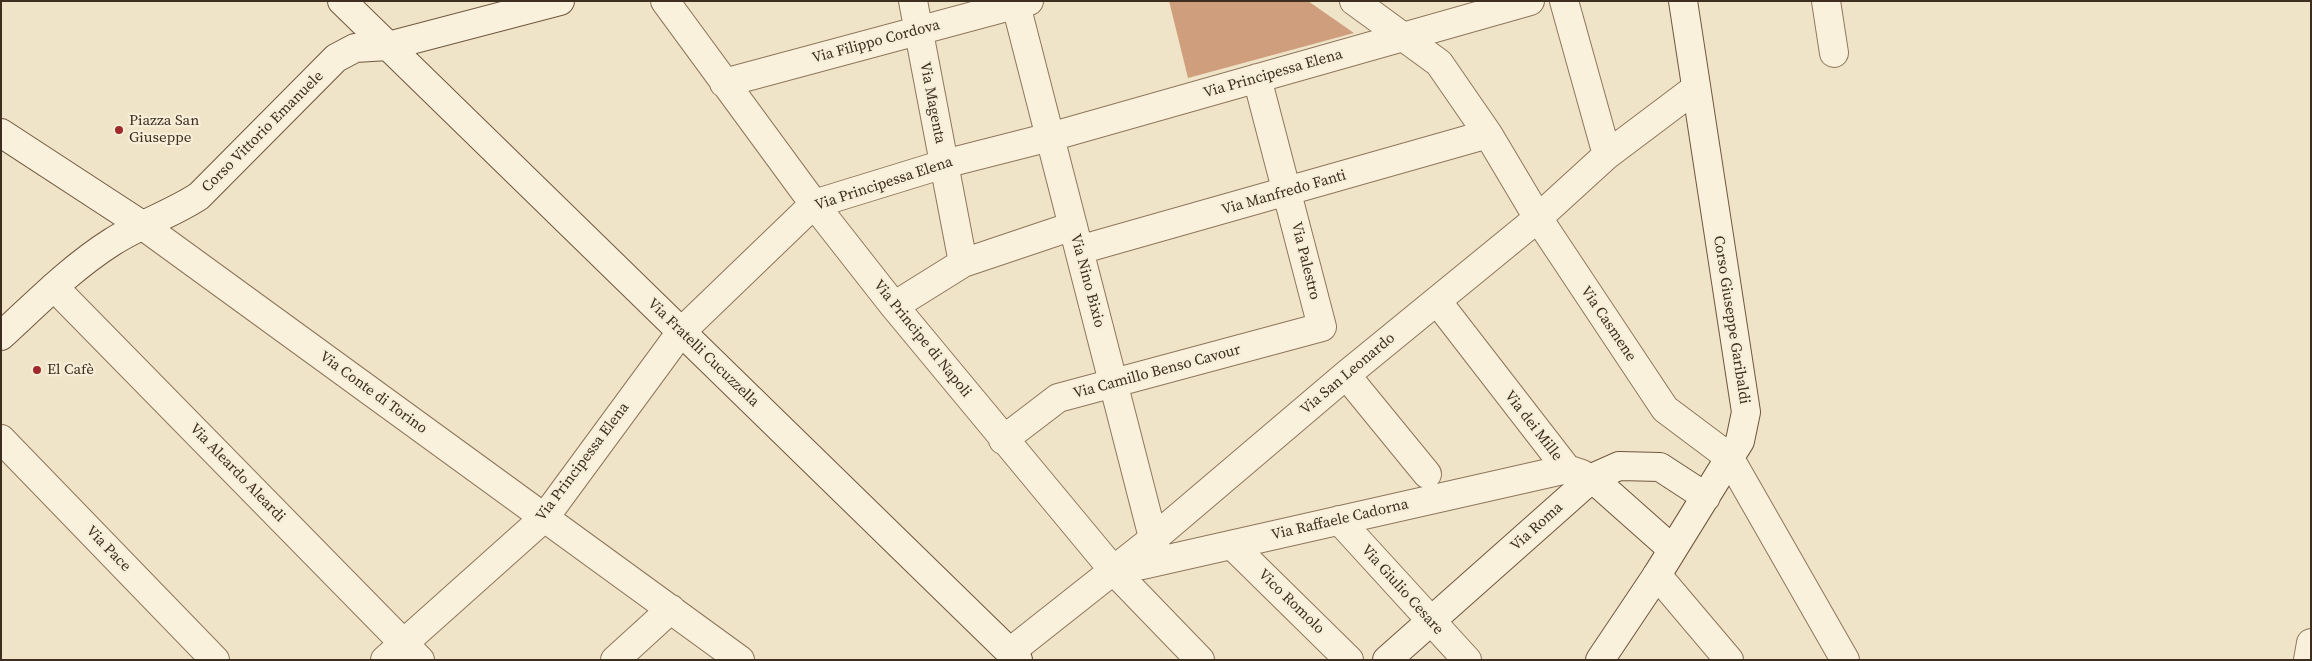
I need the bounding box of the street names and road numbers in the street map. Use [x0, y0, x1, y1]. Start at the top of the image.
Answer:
street label: Via Filippo Cordova [810, 16, 942, 68]
street label: Via Principessa Elena [1201, 46, 1345, 102]
street label: Via Magenta [915, 61, 949, 145]
street label: Corso Vittorio Emanuele [199, 68, 327, 196]
street label: Via Principessa Elena [813, 153, 955, 215]
street label: Via Manfredo Fanti [1220, 167, 1348, 219]
street label: Via Palestro [1287, 220, 1323, 302]
street label: Via Nino Bixio [1066, 232, 1108, 330]
street label: Corso Giuseppe Garibaldi [1709, 234, 1753, 406]
street label: Via Principe di Napoli [869, 277, 975, 401]
street label: Via Casmene [1576, 283, 1640, 365]
street label: Via Fratelli Cucuzzella [643, 295, 763, 411]
street label: Via San Leonardo [1297, 329, 1399, 419]
street label: Via Camillo Benso Cavour [1071, 341, 1243, 403]
street label: Via Conte di Torino [316, 348, 430, 438]
street label: Via dei Mille [1500, 387, 1566, 465]
street label: Via Principessa Elena [533, 399, 633, 525]
street label: Via Aleardo Aleardi [185, 420, 289, 526]
street label: Via Raffaele Cadorna [1270, 495, 1410, 545]
street label: Via Roma [1507, 499, 1567, 555]
street label: Via Pace [82, 522, 134, 576]
street label: Via Giulio Cesare [1357, 541, 1447, 639]
street label: Vico Romolo [1254, 566, 1328, 638]

